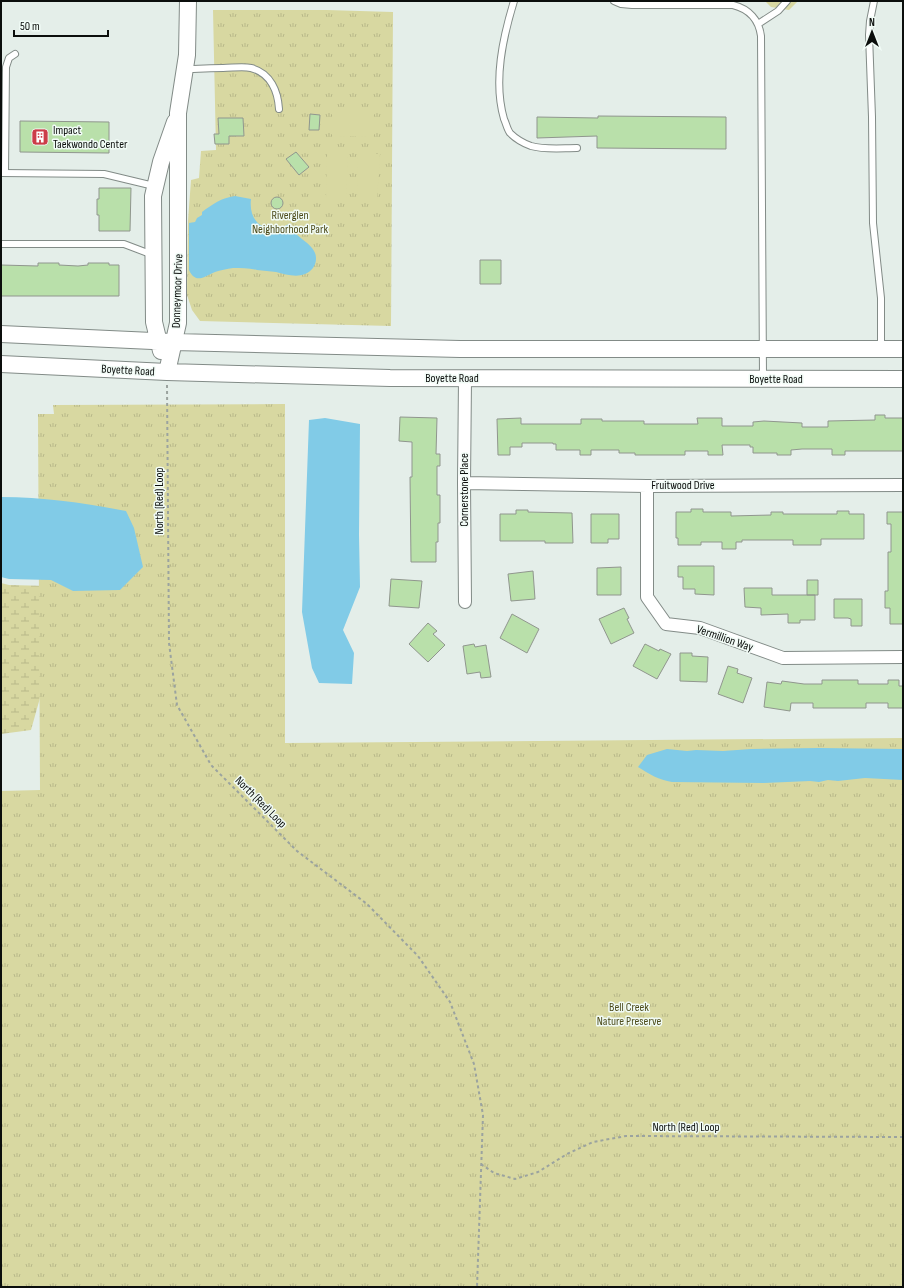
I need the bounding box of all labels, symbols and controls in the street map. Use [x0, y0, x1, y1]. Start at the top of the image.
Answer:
scale bar [14, 12, 108, 38]
north arrow [852, 12, 892, 52]
text: N [869, 16, 875, 29]
text: 50 m [20, 19, 40, 34]
place label: Impact Taekwondo Center [53, 123, 128, 152]
building icon: Impact Taekwondo Center [30, 127, 50, 147]
park label: Riverglen Neighborhood Park [252, 208, 328, 237]
street label: Donneymoor Drive [169, 253, 186, 329]
street label: Boyette Road [101, 362, 155, 379]
street label: Boyette Road [425, 371, 479, 386]
street label: Boyette Road [749, 372, 803, 387]
street label: Cornerstone Place [457, 453, 472, 527]
street label: North (Red) Loop [152, 467, 167, 534]
street label: Fruitwood Drive [651, 478, 715, 493]
street label: Vermillion Way [695, 622, 755, 655]
street label: North (Red) Loop [232, 773, 290, 831]
park label: Bell Creek Nature Preserve [597, 1000, 661, 1029]
street label: North (Red) Loop [653, 1120, 720, 1135]

